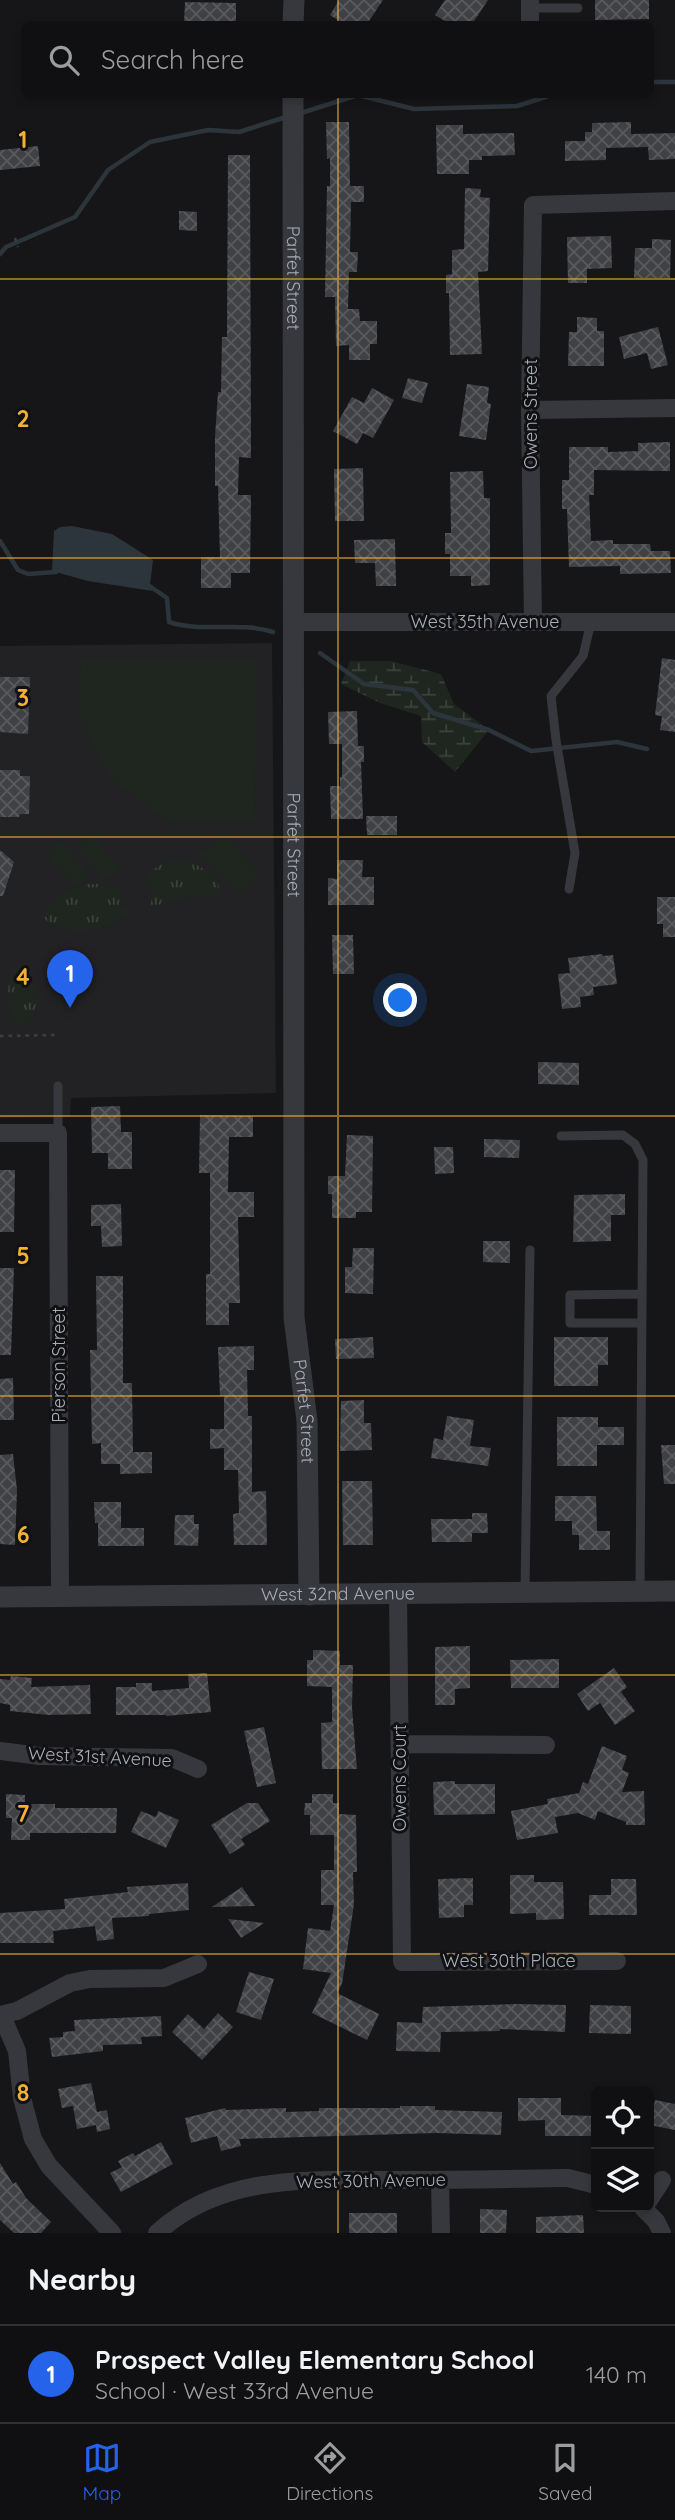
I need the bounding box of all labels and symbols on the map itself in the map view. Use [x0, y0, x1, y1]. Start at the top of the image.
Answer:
text: 1 [19, 125, 27, 154]
street label: Parfet Street [282, 226, 305, 330]
street label: Owens Street [519, 359, 542, 469]
text: 2 [16, 404, 30, 433]
street label: West 35th Avenue [411, 610, 559, 633]
text: 3 [17, 683, 29, 712]
street label: Parfet Street [283, 793, 306, 897]
pin: 1 [47, 950, 93, 1008]
text: 4 [16, 962, 30, 991]
your location [383, 983, 417, 1017]
text: 5 [16, 1241, 30, 1270]
street label: Pierson Street [47, 1307, 70, 1423]
street label: Parfet Street [288, 1358, 319, 1464]
text: 6 [17, 1520, 29, 1549]
street label: West 32nd Avenue [261, 1581, 415, 1606]
street label: Owens Court [388, 1724, 411, 1832]
street label: West 31st Avenue [28, 1741, 172, 1772]
text: 7 [17, 1799, 30, 1828]
street label: West 30th Place [442, 1949, 576, 1972]
text: 8 [17, 2078, 29, 2107]
street label: West 30th Avenue [296, 2168, 446, 2193]

